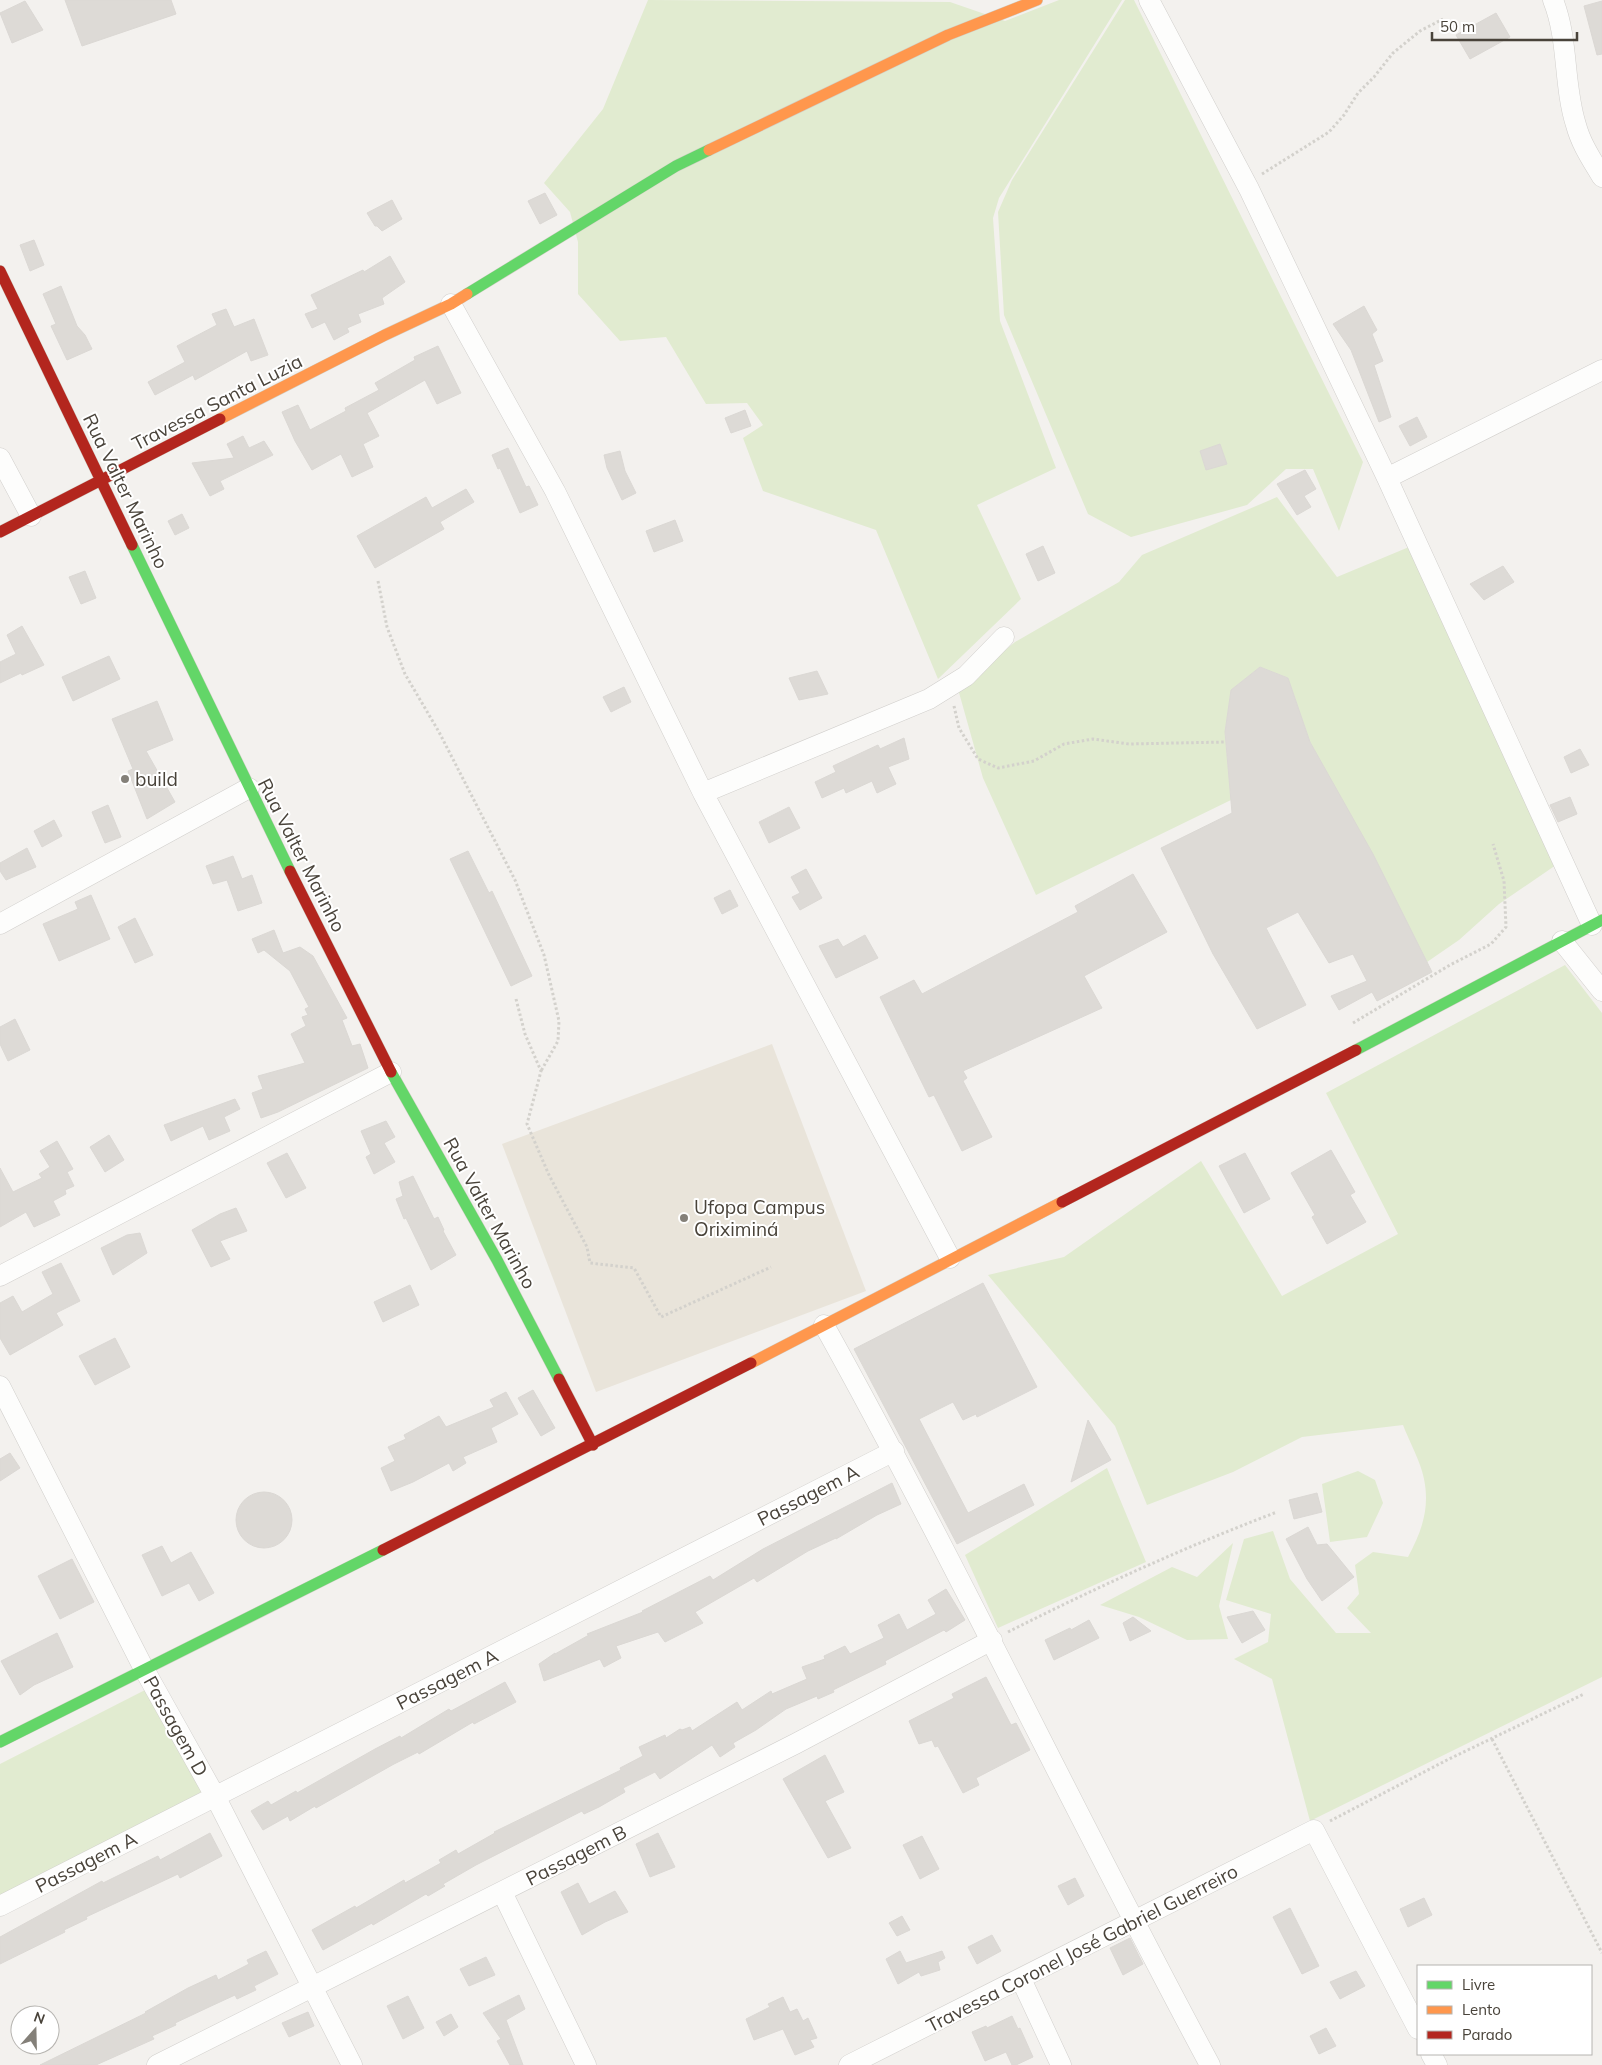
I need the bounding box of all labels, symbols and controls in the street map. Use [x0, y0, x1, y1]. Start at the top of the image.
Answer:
scale bar [1432, 10, 1577, 42]
text: 50 m [1440, 17, 1475, 36]
street label: Travessa Santa Luzia [128, 349, 306, 455]
street label: Rua Valter Marinho [78, 410, 174, 572]
place label: build [135, 767, 178, 791]
marker: build [119, 773, 131, 785]
street label: Rua Valter Marinho [253, 774, 351, 936]
street label: Rua Valter Marinho [438, 1133, 542, 1293]
place label: Ufopa Campus Oriximiná [694, 1195, 825, 1241]
marker: Ufopa Campus Oriximiná [678, 1212, 690, 1224]
street label: Passagem A [753, 1459, 863, 1531]
street label: Passagem A [392, 1643, 502, 1715]
street label: Passagem D [139, 1672, 213, 1780]
street label: Passagem B [522, 1819, 630, 1891]
street label: Passagem A [31, 1826, 141, 1898]
street label: Travessa Coronel José Gabriel Guerreiro [922, 1859, 1242, 2037]
legend [1417, 1965, 1592, 2055]
text: Livre [1462, 1975, 1495, 1994]
text: Lento [1462, 2000, 1501, 2019]
north arrow [10, 2005, 60, 2055]
text: N [31, 2008, 47, 2028]
text: Parado [1462, 2025, 1512, 2044]

